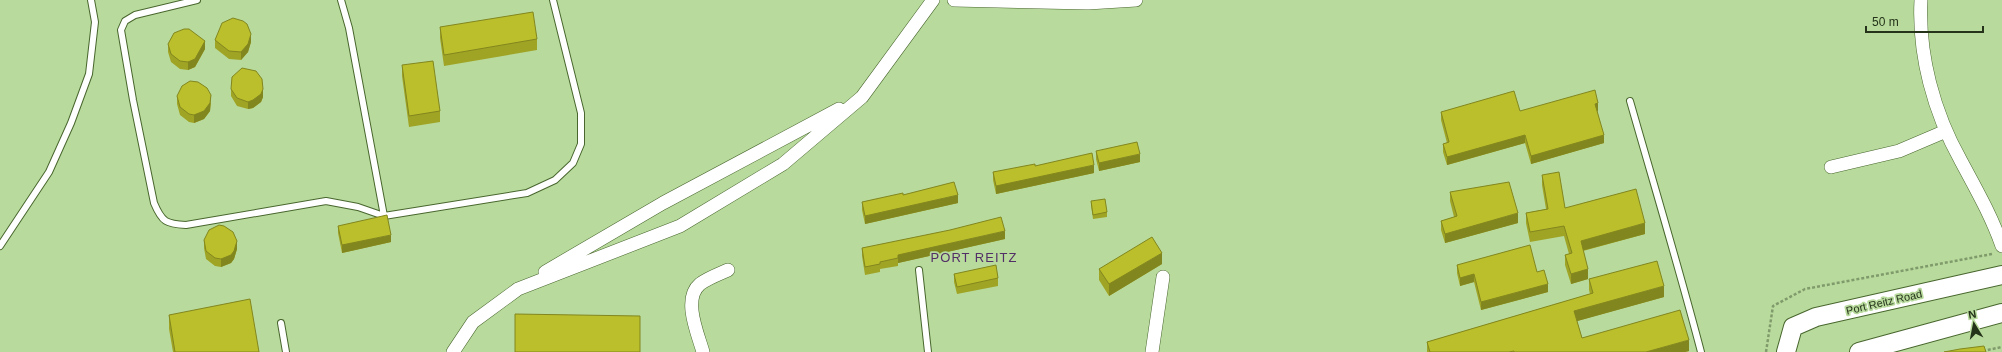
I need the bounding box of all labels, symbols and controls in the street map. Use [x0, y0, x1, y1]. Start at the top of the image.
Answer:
scale bar [1866, 8, 1983, 34]
text: 50 m [1872, 15, 1899, 29]
district label: PORT REITZ [931, 250, 1017, 265]
street label: Port Reitz Road [1845, 287, 1923, 317]
north arrow [1954, 304, 1994, 344]
text: N [1967, 308, 1977, 321]

